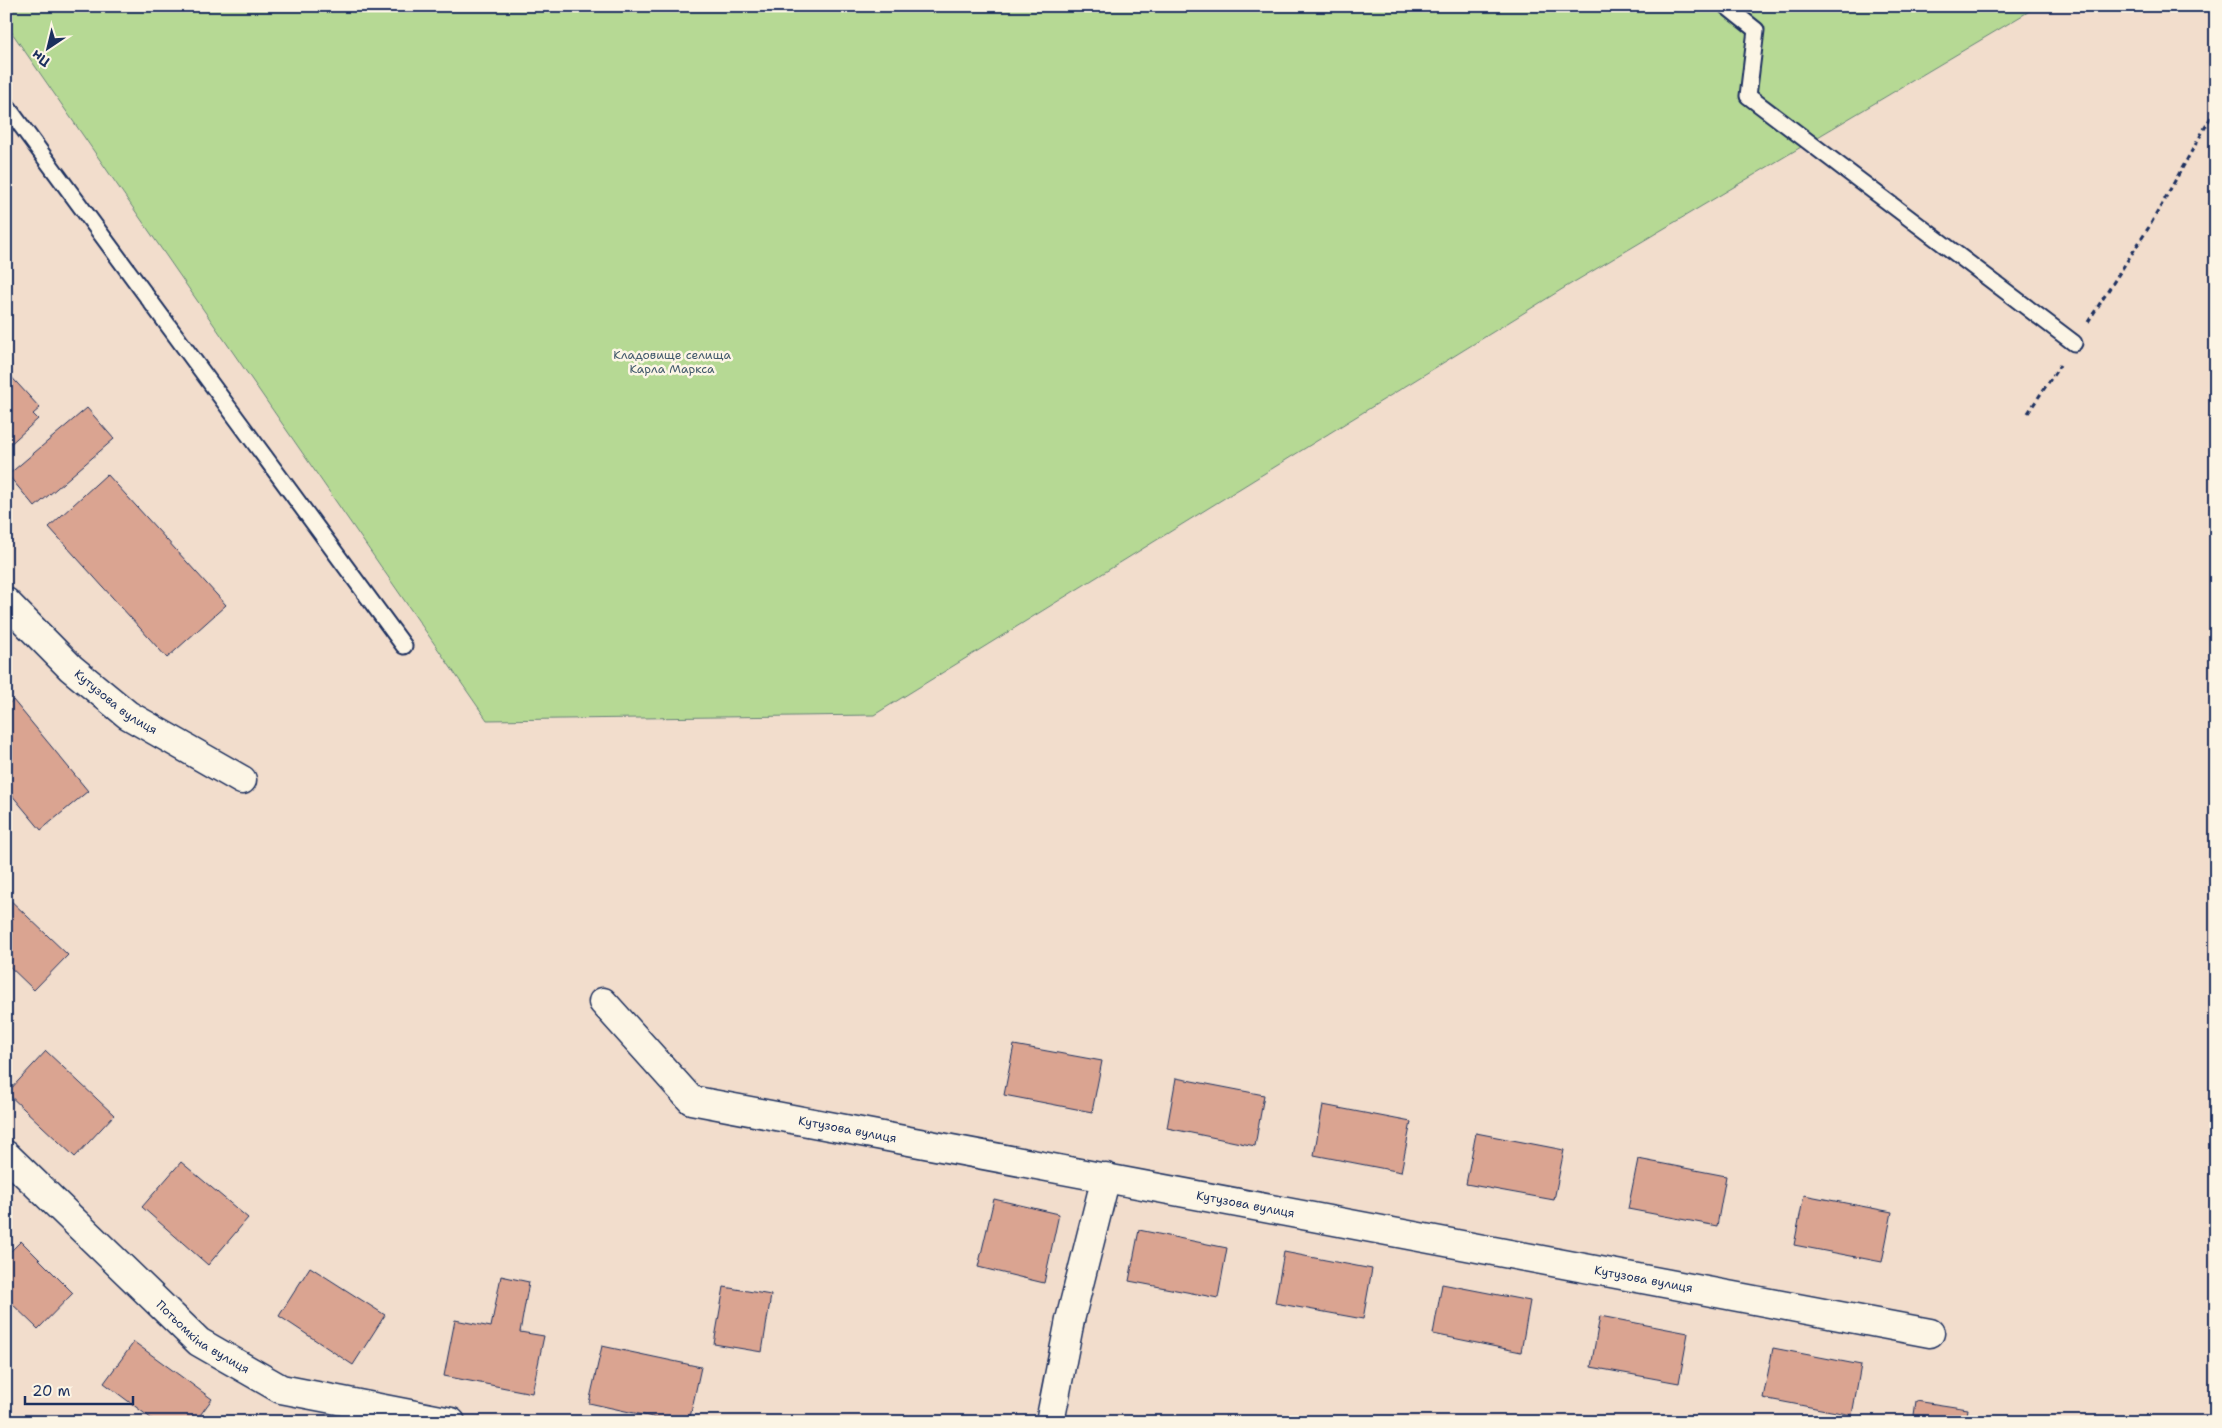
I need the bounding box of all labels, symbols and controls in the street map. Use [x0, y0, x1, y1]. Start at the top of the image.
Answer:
north arrow [22, 22, 72, 72]
text: Пн [28, 46, 53, 71]
park label: Кладовище селища Карла Маркса [613, 347, 731, 377]
street label: Кутузова вулиця [71, 666, 160, 738]
street label: Кутузова вулиця [797, 1112, 898, 1147]
street label: Кутузова вулиця [1195, 1187, 1296, 1221]
street label: Кутузова вулиця [1593, 1262, 1694, 1296]
street label: Потьомкіна вулиця [153, 1297, 252, 1377]
scale bar [25, 1373, 132, 1405]
text: 20 m [32, 1381, 71, 1401]

